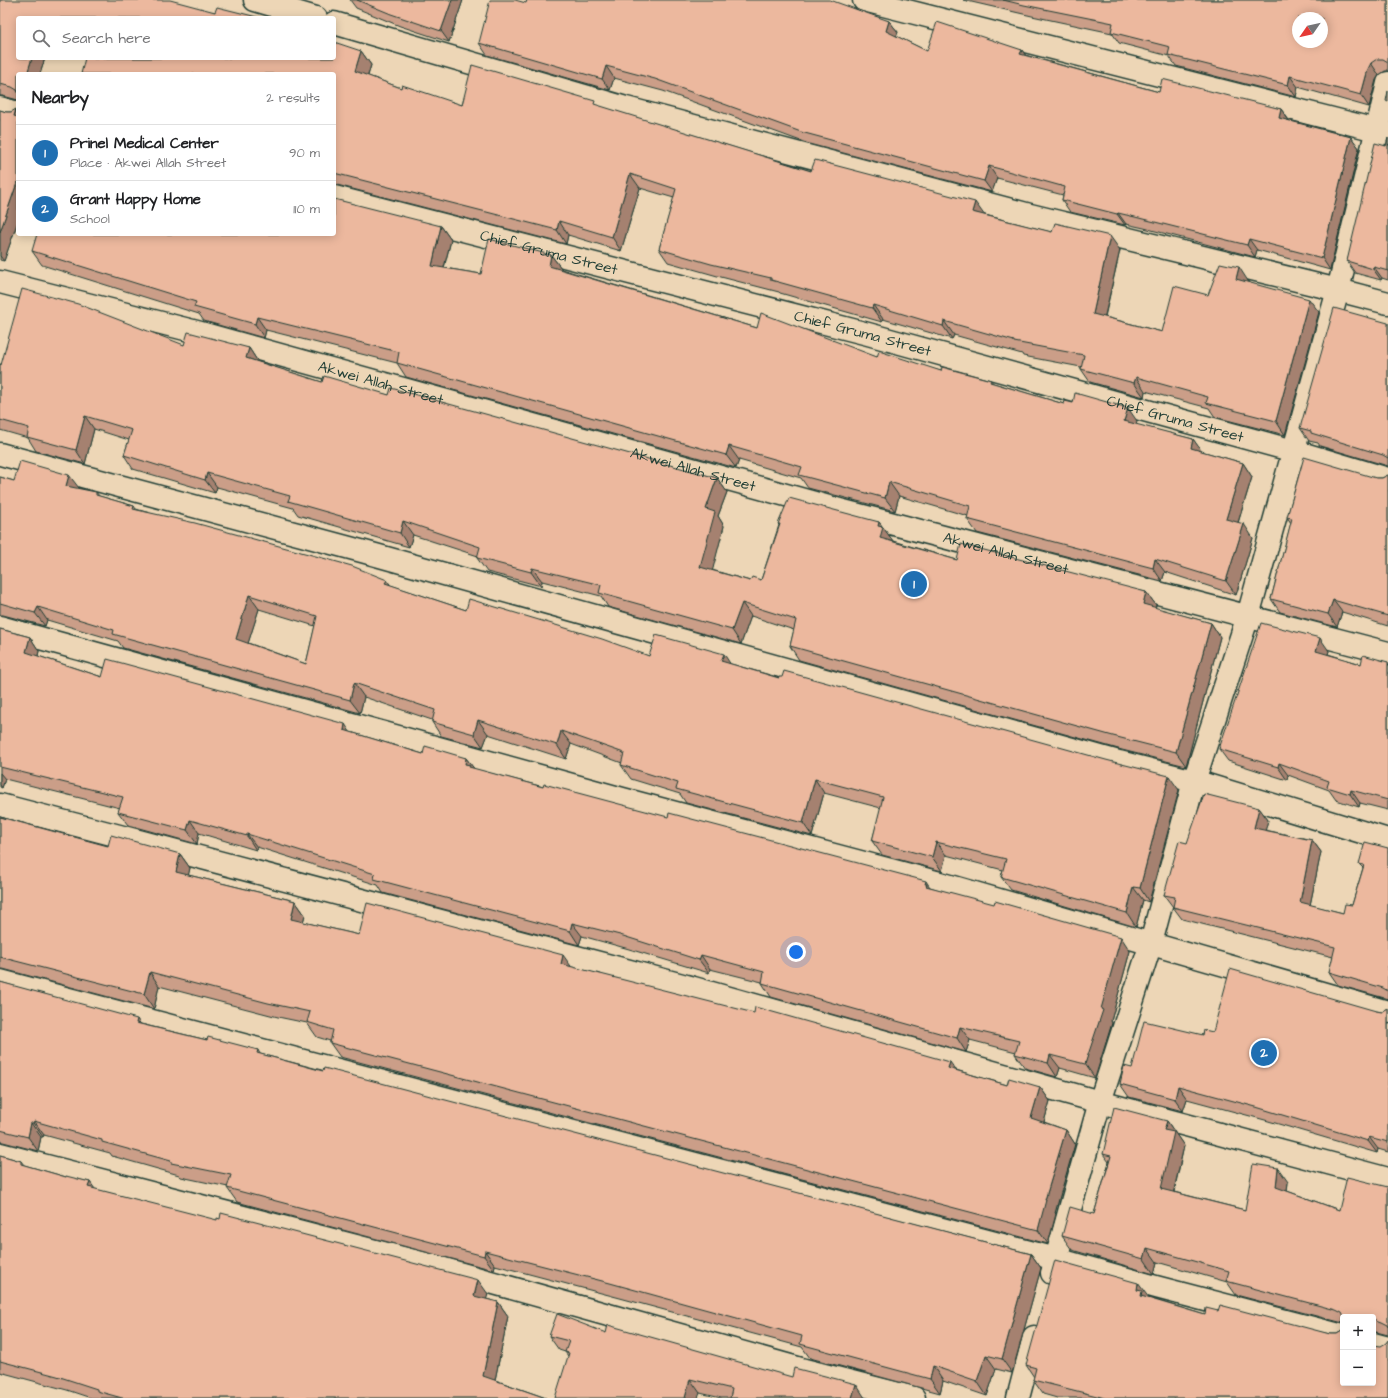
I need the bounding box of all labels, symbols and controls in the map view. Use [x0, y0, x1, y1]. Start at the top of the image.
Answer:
north arrow [1292, 12, 1328, 48]
search box [16, 16, 336, 60]
icon: search [30, 27, 52, 49]
text: Search here [62, 28, 151, 49]
text: Nearby [32, 86, 89, 110]
text: 2 results [266, 89, 320, 107]
text: Prinel Medical Center [70, 133, 219, 154]
text: 1 [44, 144, 46, 162]
text: 90 m [289, 144, 320, 162]
text: Place · Akwei Allah Street [70, 154, 226, 172]
text: Grant Happy Home [70, 189, 201, 210]
text: 2 [41, 200, 49, 218]
text: 110 m [293, 200, 320, 218]
text: School [70, 210, 110, 228]
street label: Chief Gruma Street [478, 224, 620, 280]
street label: Chief Gruma Street [792, 305, 934, 361]
street label: Akwei Allah Street [316, 356, 446, 410]
street label: Chief Gruma Street [1104, 390, 1246, 447]
street label: Akwei Allah Street [628, 442, 758, 497]
street label: Akwei Allah Street [941, 527, 1071, 580]
pin: 1 [901, 569, 927, 599]
your location [786, 942, 806, 962]
pin: 2 [1251, 1038, 1277, 1068]
map controls [1340, 1314, 1376, 1386]
button: + [1340, 1314, 1376, 1350]
button: − [1340, 1350, 1376, 1386]

